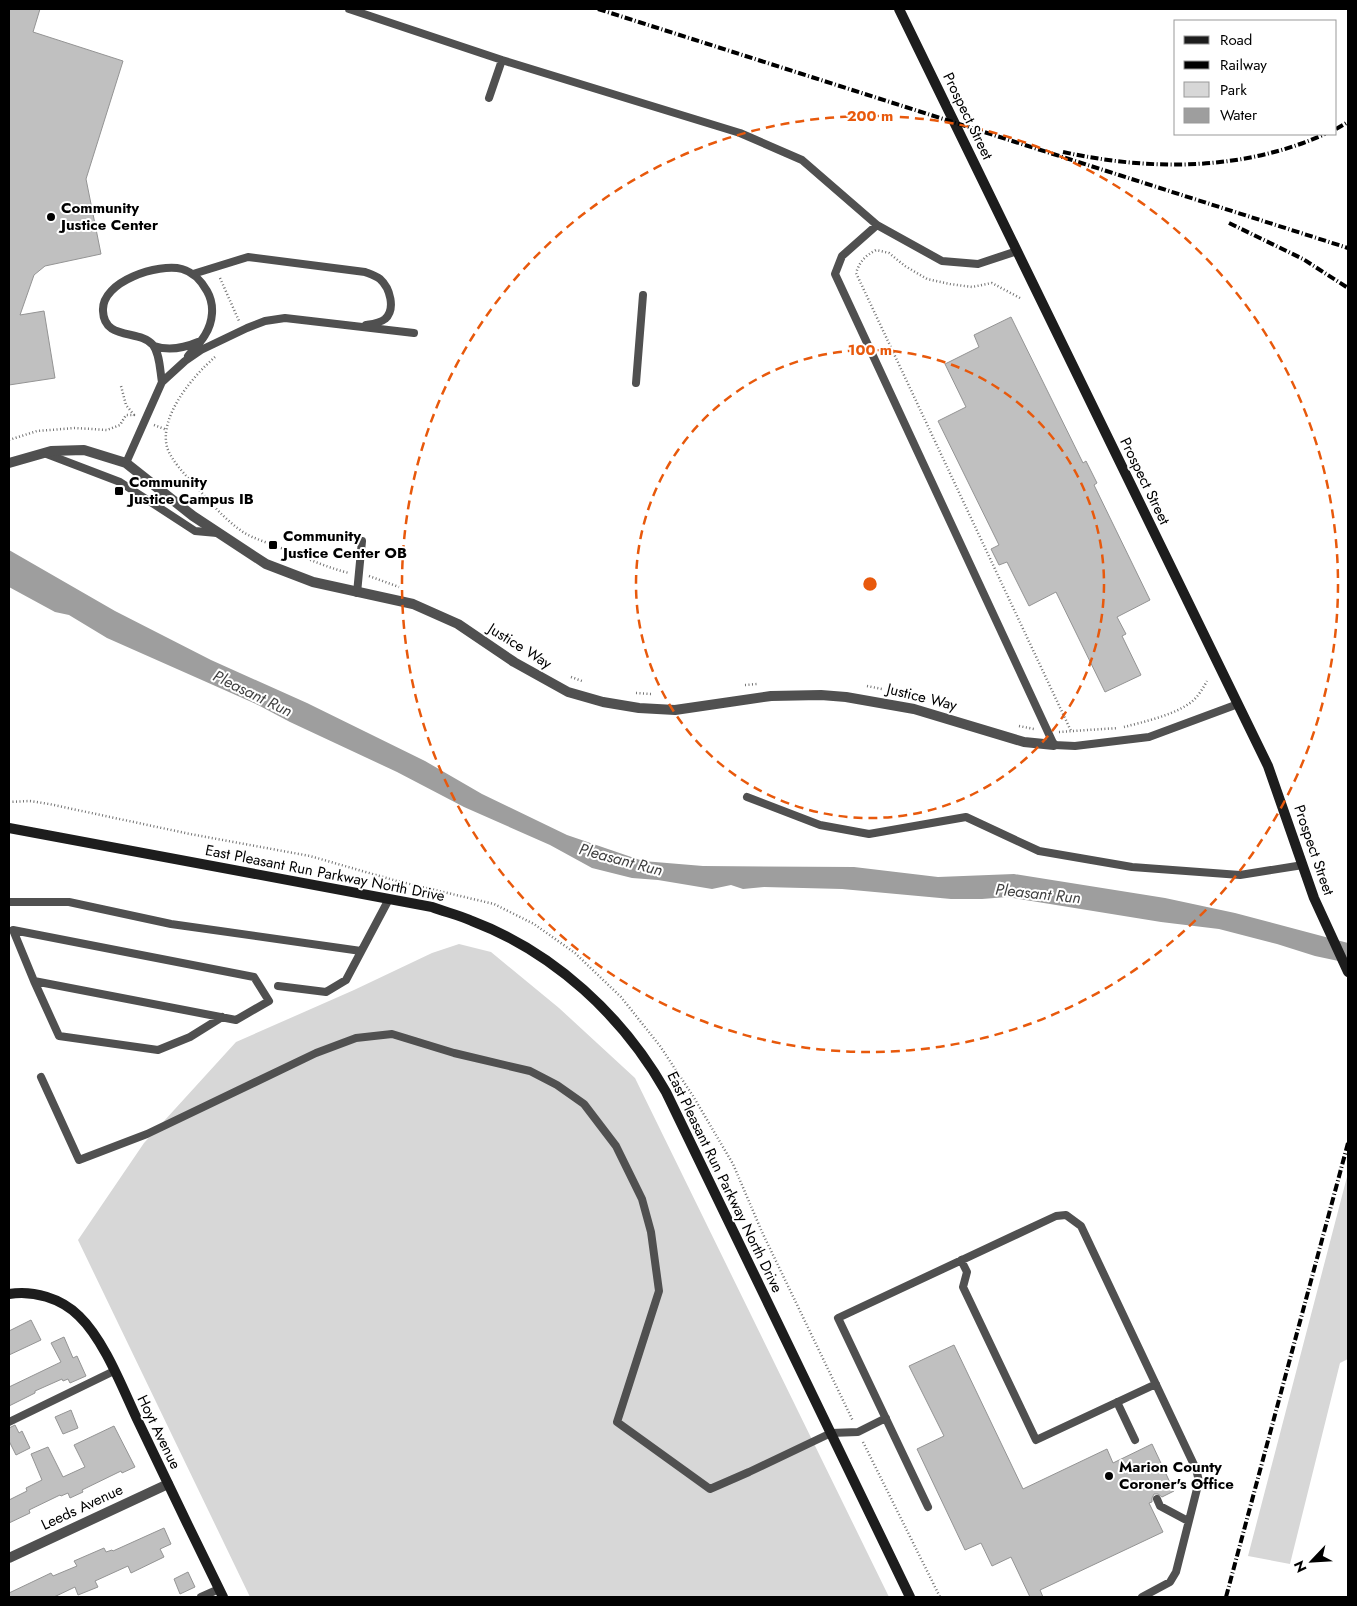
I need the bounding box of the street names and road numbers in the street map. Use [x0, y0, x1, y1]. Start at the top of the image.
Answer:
street label: Prospect Street [937, 69, 999, 164]
street label: Prospect Street [1114, 434, 1176, 529]
street label: Justice Way [482, 617, 556, 674]
street label: Justice Way [883, 677, 960, 716]
street label: Prospect Street [1288, 802, 1340, 899]
street label: East Pleasant Run Parkway North Drive [203, 839, 447, 907]
street label: East Pleasant Run Parkway North Drive [662, 1068, 788, 1297]
street label: Hoyt Avenue [132, 1391, 187, 1473]
street label: Leeds Avenue [37, 1478, 127, 1536]

